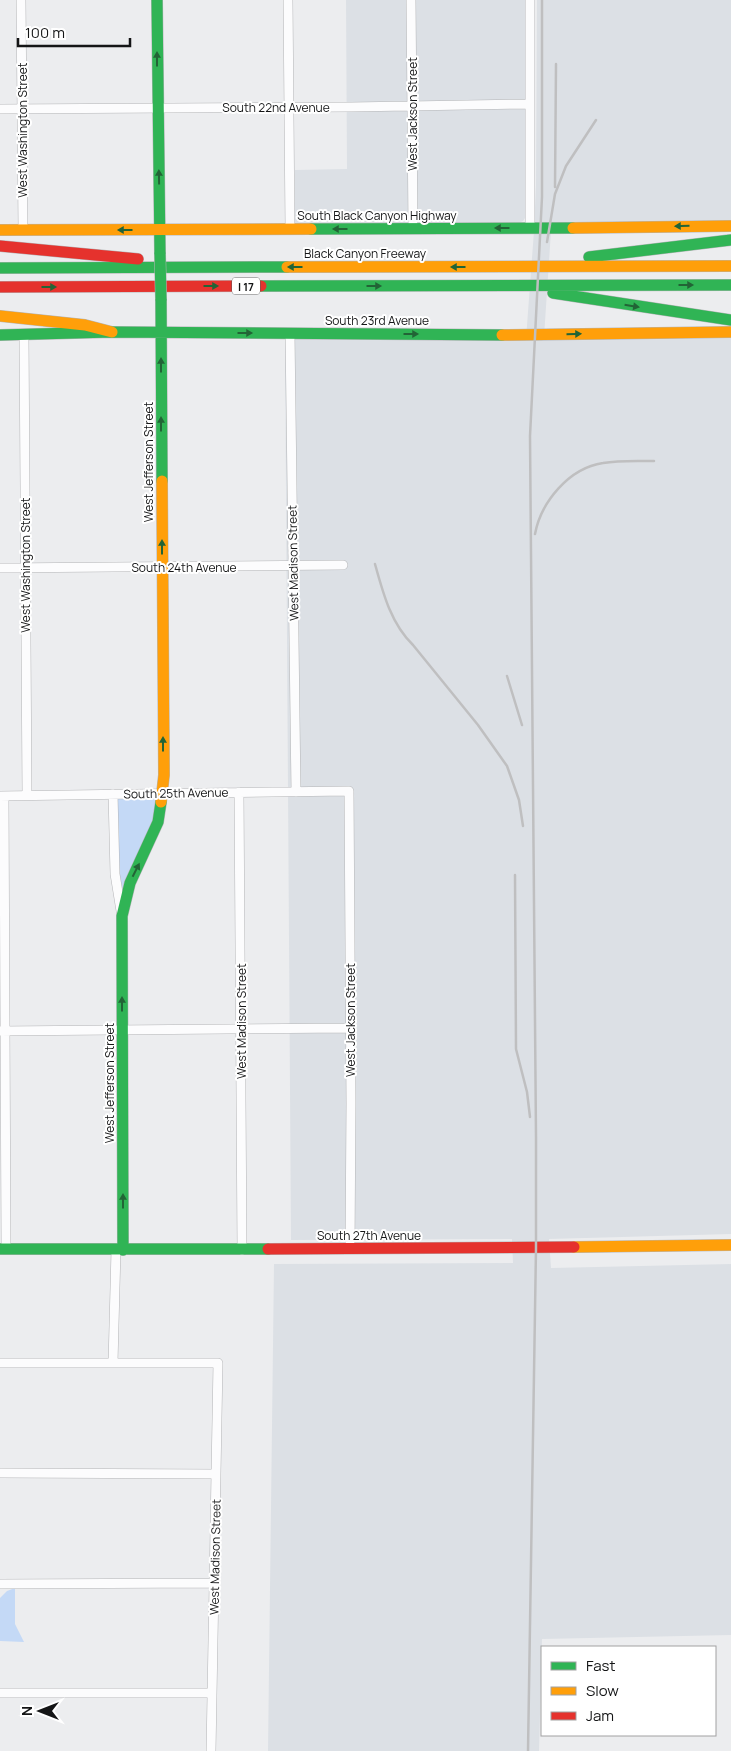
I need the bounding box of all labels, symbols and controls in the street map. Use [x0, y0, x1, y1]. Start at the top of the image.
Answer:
scale bar [18, 15, 130, 47]
text: 100 m [25, 22, 65, 43]
one-way arrow [153, 51, 161, 67]
street label: West Jackson Street [404, 57, 421, 171]
street label: West Washington Street [14, 62, 31, 198]
street label: South 22nd Avenue [222, 99, 330, 116]
one-way arrow [155, 168, 163, 184]
street label: South Black Canyon Highway [297, 207, 457, 224]
one-way arrow [674, 222, 690, 230]
one-way arrow [494, 224, 510, 232]
one-way arrow [332, 225, 348, 233]
one-way arrow [117, 226, 133, 234]
street label: Black Canyon Freeway [304, 245, 427, 262]
one-way arrow [449, 263, 465, 271]
one-way arrow [287, 264, 303, 272]
road number: I 17 [232, 278, 260, 294]
one-way arrow [678, 281, 694, 289]
one-way arrow [203, 282, 219, 290]
one-way arrow [366, 282, 382, 290]
one-way arrow [41, 283, 57, 291]
one-way arrow [625, 302, 641, 310]
street label: South 23rd Avenue [325, 312, 429, 329]
one-way arrow [237, 329, 253, 337]
one-way arrow [403, 330, 419, 338]
one-way arrow [566, 330, 582, 338]
one-way arrow [157, 357, 165, 373]
street label: West Jefferson Street [140, 402, 157, 522]
one-way arrow [157, 416, 165, 432]
street label: West Washington Street [17, 497, 34, 633]
street label: West Madison Street [283, 505, 303, 621]
one-way arrow [158, 539, 166, 555]
street label: South 24th Avenue [131, 559, 237, 576]
one-way arrow [159, 736, 167, 752]
street label: South 25th Avenue [123, 784, 229, 802]
one-way arrow [132, 862, 141, 877]
street label: West Madison Street [233, 963, 250, 1079]
street label: West Jackson Street [342, 963, 359, 1077]
one-way arrow [118, 996, 126, 1012]
street label: West Jefferson Street [101, 1023, 118, 1143]
one-way arrow [119, 1193, 127, 1209]
street label: South 27th Avenue [317, 1227, 421, 1244]
street label: West Madison Street [205, 1499, 225, 1615]
legend [541, 1646, 716, 1736]
text: Fast [586, 1655, 615, 1676]
text: Slow [586, 1680, 619, 1701]
north arrow [15, 1686, 65, 1736]
text: Jam [586, 1705, 614, 1726]
text: N [17, 1706, 36, 1716]

